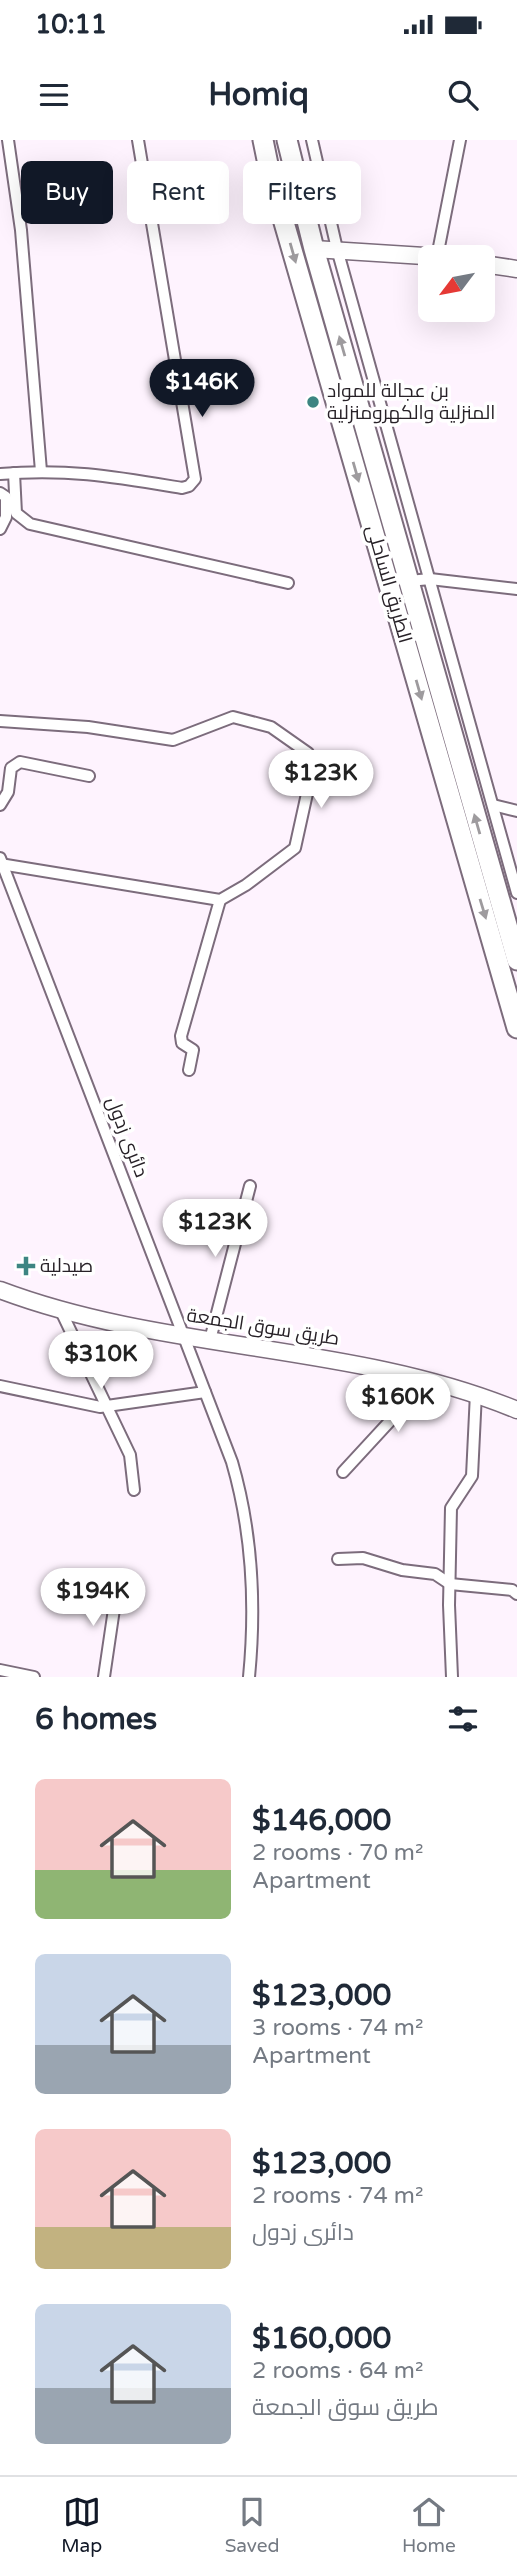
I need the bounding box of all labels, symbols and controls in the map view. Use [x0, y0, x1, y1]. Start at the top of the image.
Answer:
text: 10:11 [35, 9, 107, 40]
icon: menu [35, 76, 73, 114]
text: Homiq [208, 76, 309, 114]
icon: search [444, 76, 482, 114]
chip: Buy [21, 161, 113, 224]
chip: Rent [127, 161, 229, 224]
chip: Filters [243, 161, 361, 224]
one-way arrow [288, 243, 298, 264]
north arrow [418, 245, 495, 322]
map controls [418, 245, 495, 322]
one-way arrow [336, 335, 347, 357]
pin: $146K [153, 359, 251, 419]
text: $146K [166, 368, 238, 396]
place label: بن عجالة للمواد المنزلية والكهرومنزلية [327, 380, 495, 424]
marker: بن عجالة للمواد المنزلية والكهرومنزلية [305, 394, 321, 410]
one-way arrow [352, 461, 362, 482]
street label: الطريق الساحلى [361, 523, 416, 646]
one-way arrow [415, 680, 425, 701]
pin: $123K [272, 750, 370, 810]
text: $123K [285, 759, 357, 787]
one-way arrow [471, 813, 481, 834]
one-way arrow [478, 899, 488, 920]
street label: دائرى زدول [102, 1094, 152, 1180]
pin: $123K [166, 1200, 264, 1259]
text: $123K [179, 1208, 251, 1236]
place label: صيدلية [40, 1255, 93, 1277]
marker: صيدلية [18, 1258, 34, 1274]
street label: طريق سوق الجمعة [185, 1304, 341, 1351]
pin: $310K [52, 1332, 150, 1391]
text: $310K [65, 1340, 137, 1368]
pin: $160K [349, 1374, 447, 1434]
text: $160K [362, 1383, 434, 1411]
pin: $194K [44, 1568, 142, 1628]
text: $194K [57, 1577, 129, 1605]
icon: filters [444, 1700, 482, 1738]
text: 6 homes [35, 1701, 157, 1738]
text: $146,000 [252, 1802, 391, 1839]
icon: home [91, 1807, 175, 1891]
text: 2 rooms · 70 m² [252, 1839, 423, 1867]
text: Apartment [252, 1867, 371, 1895]
text: $123,000 [252, 1977, 391, 2014]
icon: home [91, 1982, 175, 2066]
text: 3 rooms · 74 m² [252, 2014, 423, 2042]
text: Apartment [252, 2042, 371, 2070]
text: $123,000 [252, 2145, 391, 2182]
icon: home [91, 2157, 175, 2241]
text: 2 rooms · 74 m² [252, 2182, 423, 2210]
text: دائرى زدول [252, 2219, 354, 2247]
text: $160,000 [252, 2320, 391, 2357]
icon: home [91, 2332, 175, 2416]
text: 2 rooms · 64 m² [252, 2357, 423, 2385]
text: طريق سوق الجمعة [252, 2394, 439, 2422]
tab: Map [61, 2493, 102, 2557]
tab: Saved [225, 2493, 280, 2557]
tab: Home [402, 2493, 456, 2557]

